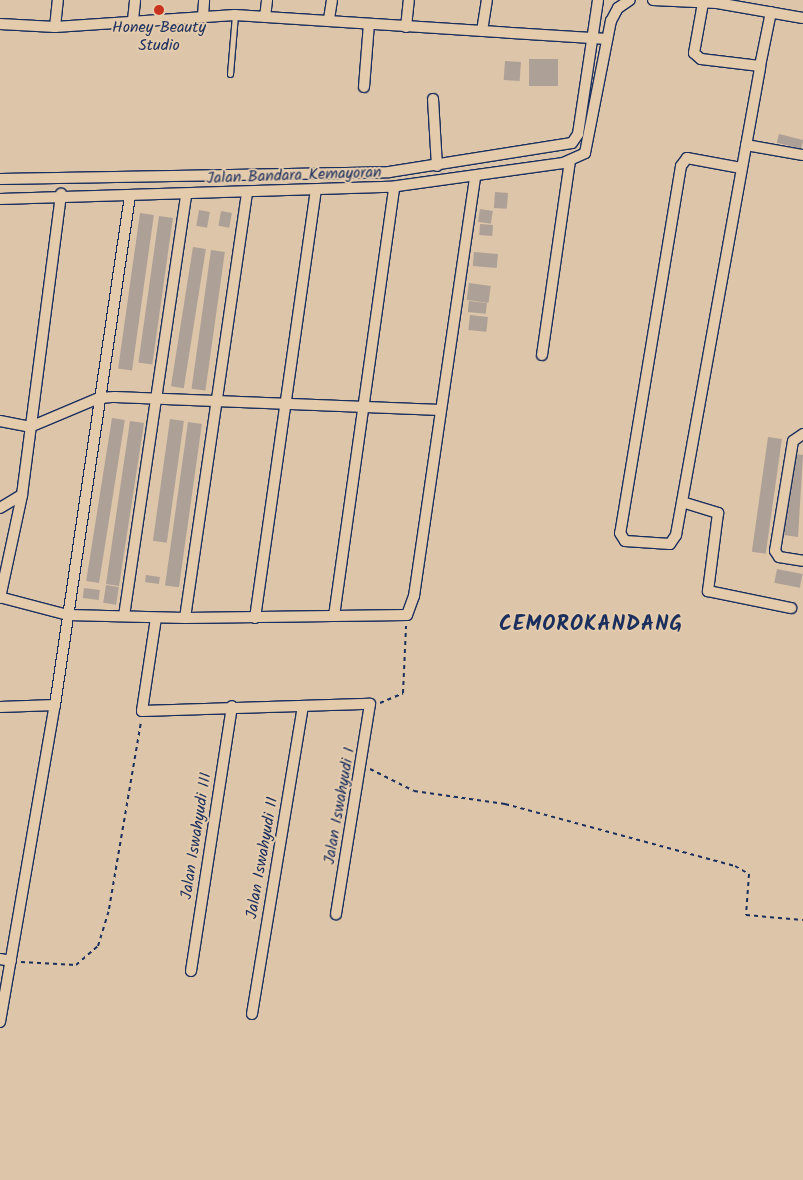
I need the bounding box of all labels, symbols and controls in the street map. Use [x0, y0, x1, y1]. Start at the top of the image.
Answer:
marker: Honey Beauty Studio [153, 4, 165, 16]
place label: Honey Beauty Studio [112, 18, 206, 56]
street label: Jalan Bandara Kemayoran [206, 163, 382, 189]
district label: CEMOROKANDANG [497, 612, 685, 638]
street label: Jalan Iswahyudi I [320, 746, 360, 866]
street label: Jalan Iswahyudi III [177, 771, 217, 901]
street label: Jalan Iswahyudi II [243, 796, 283, 920]

